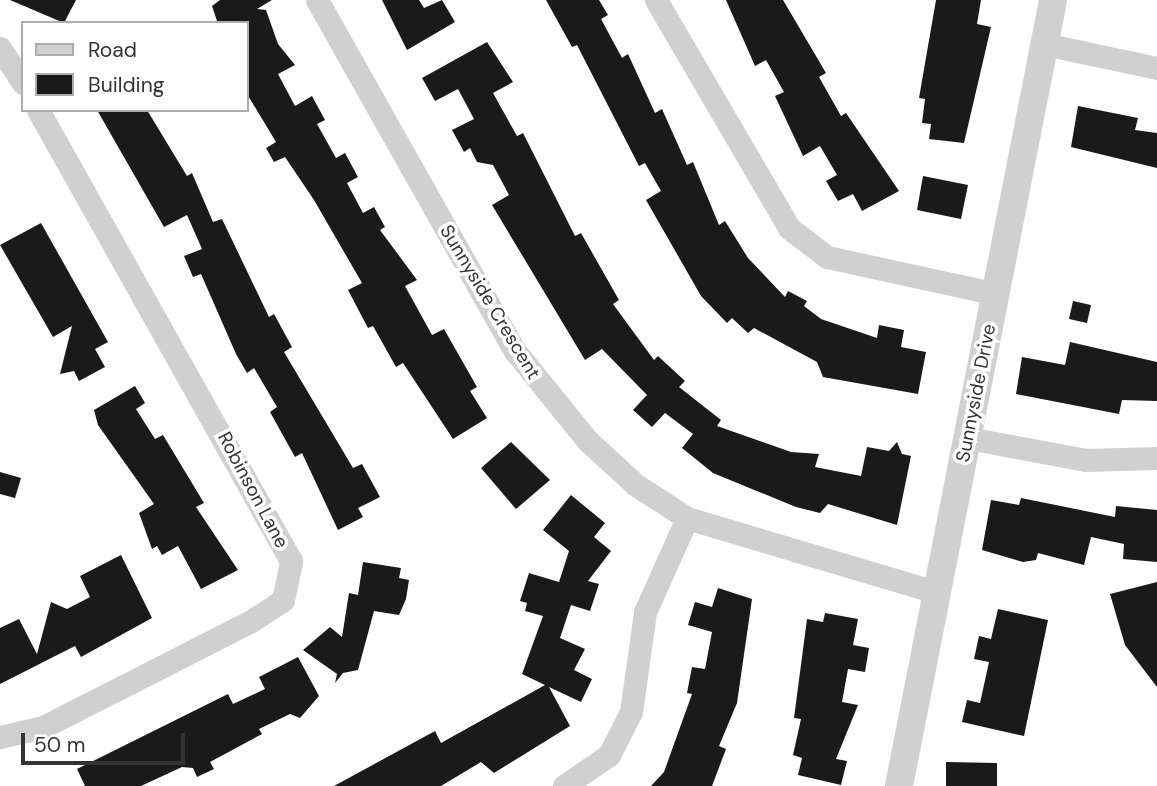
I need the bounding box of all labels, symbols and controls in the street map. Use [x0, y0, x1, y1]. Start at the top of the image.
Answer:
legend [21, 21, 248, 112]
text: Road [88, 36, 137, 64]
text: Building [88, 71, 164, 99]
street label: Sunnyside Crescent [435, 221, 545, 383]
street label: Sunnyside Drive [951, 322, 1001, 464]
street label: Robinson Lane [213, 428, 293, 552]
scale bar [24, 720, 189, 764]
text: 50 m [34, 731, 85, 759]

